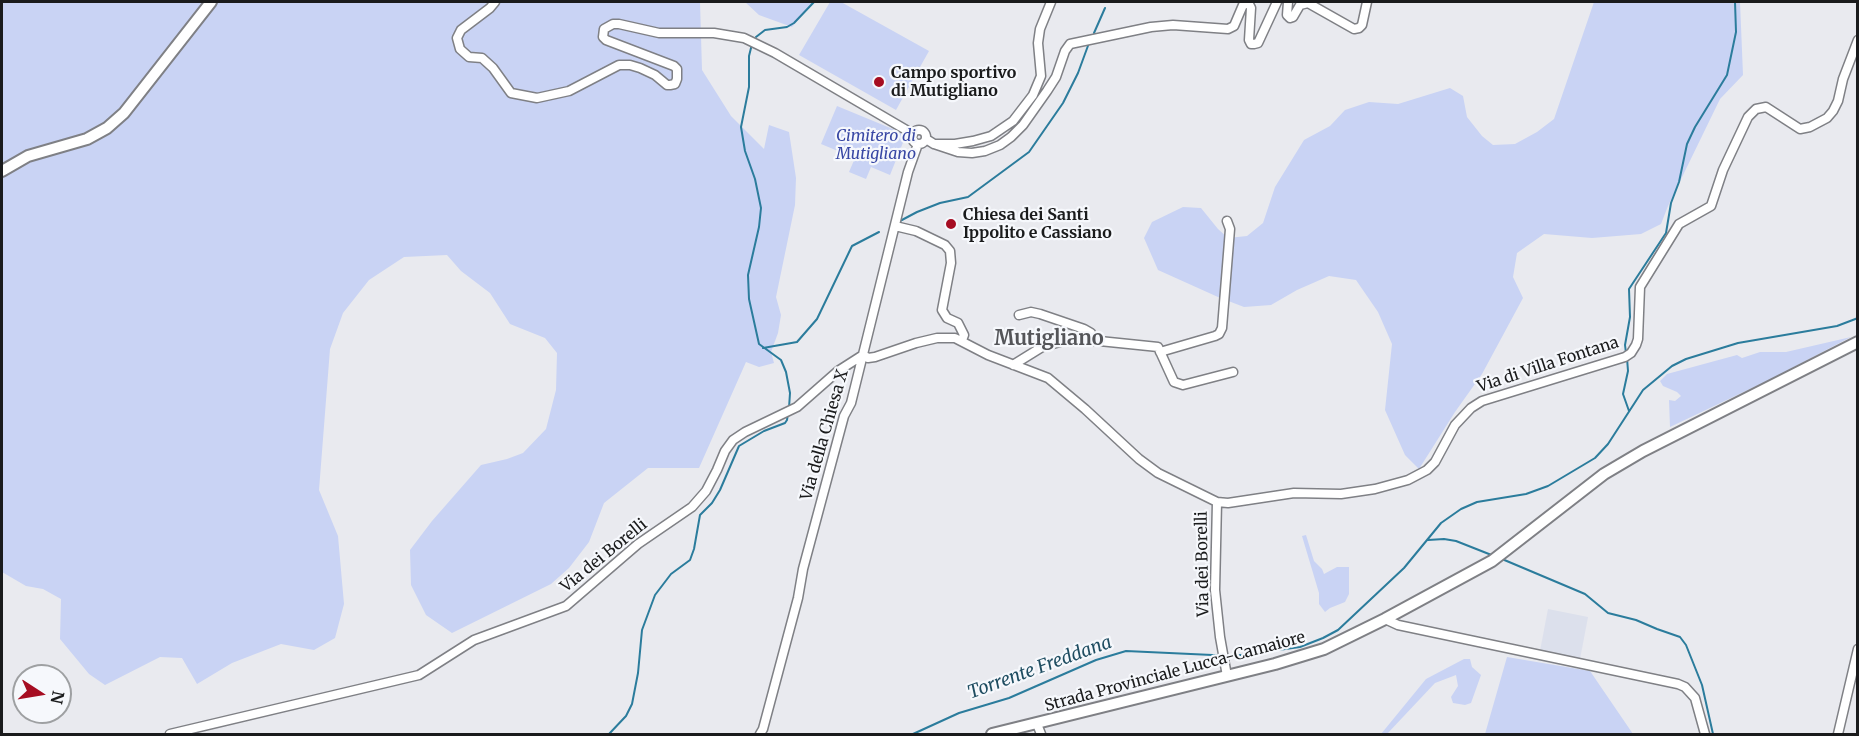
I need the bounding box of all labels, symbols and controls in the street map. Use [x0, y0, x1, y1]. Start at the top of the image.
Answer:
place label: Campo sportivo di Mutigliano [891, 63, 1016, 101]
marker: Campo sportivo di Mutigliano [872, 75, 886, 89]
park label: Cimitero di Mutigliano [836, 126, 916, 164]
place label: Chiesa dei Santi Ippolito e Cassiano [963, 205, 1112, 243]
marker: Chiesa dei Santi Ippolito e Cassiano [944, 217, 958, 231]
district label: Mutigliano [994, 327, 1104, 351]
street label: Via di Villa Fontana [1475, 333, 1621, 397]
street label: Via della Chiesa X [797, 367, 853, 503]
street label: Via dei Borelli [1192, 511, 1214, 617]
street label: Via dei Borelli [557, 515, 651, 597]
street label: Strada Provinciale Lucca-Camaiore [1043, 628, 1307, 716]
water label: Torrente Freddana [965, 632, 1115, 704]
north arrow [12, 664, 72, 724]
text: N [47, 689, 69, 706]

